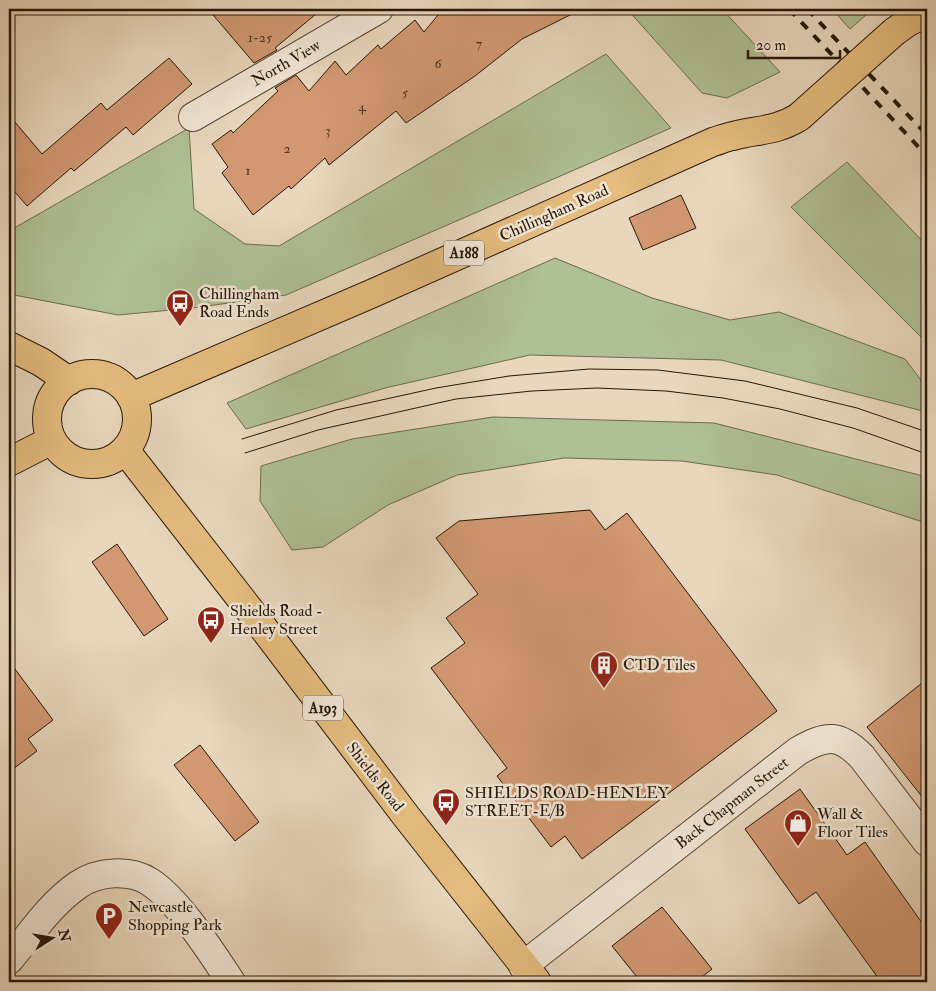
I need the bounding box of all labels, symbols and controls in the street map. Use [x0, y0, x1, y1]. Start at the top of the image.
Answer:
scale bar [748, 28, 841, 60]
house number: 1-25 [248, 29, 273, 46]
street label: North View [248, 35, 325, 91]
house number: 7 [476, 35, 483, 52]
text: 20 m [756, 36, 786, 55]
house number: 6 [434, 55, 442, 72]
house number: 5 [402, 84, 409, 101]
house number: 4 [358, 98, 367, 115]
house number: 3 [325, 122, 331, 139]
house number: 2 [283, 140, 291, 157]
house number: 1 [246, 162, 251, 179]
street label: Chillingham Road [496, 180, 612, 246]
road number: A188 [444, 240, 484, 266]
place label: Chillingham Road Ends [199, 284, 280, 322]
bus stop icon: Chillingham Road Ends [165, 288, 195, 327]
place label: Shields Road - Henley Street [230, 601, 323, 639]
bus stop icon: Shields Road - Henley Street [196, 605, 226, 644]
building icon: CTD Tiles [589, 650, 619, 689]
place label: CTD Tiles [623, 655, 695, 675]
road number: A193 [303, 696, 343, 720]
street label: Shields Road [342, 738, 408, 816]
street label: Back Chapman Street [671, 752, 793, 854]
place label: SHIELDS ROAD-HENLEY STREET-E/B [465, 783, 670, 821]
bus stop icon: SHIELDS ROAD-HENLEY STREET-E/B [431, 787, 461, 826]
place label: Wall & Floor Tiles [816, 804, 888, 842]
shop icon: Wall & Floor Tiles [783, 808, 813, 847]
place label: Newcastle Shopping Park [128, 897, 222, 936]
parking icon: Newcastle Shopping Park [94, 901, 124, 940]
north arrow [28, 914, 78, 964]
text: N [54, 927, 74, 944]

